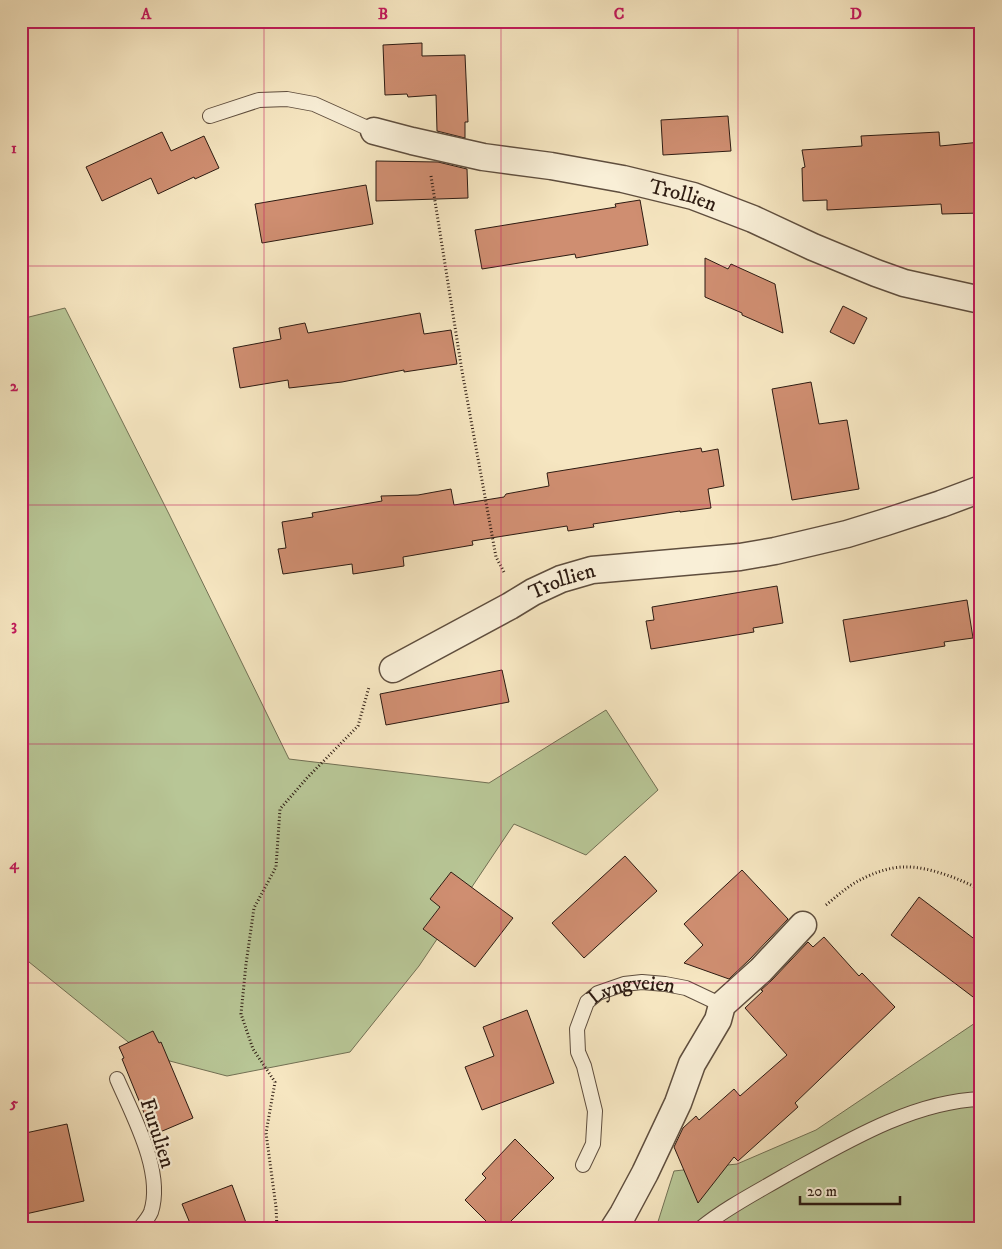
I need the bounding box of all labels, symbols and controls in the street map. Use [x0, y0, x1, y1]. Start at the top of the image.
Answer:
text: A [140, 4, 152, 24]
text: B [378, 4, 388, 24]
text: C [614, 4, 624, 24]
text: D [850, 4, 862, 24]
text: 1 [11, 138, 17, 158]
street label: Trollien [646, 174, 721, 218]
text: 2 [10, 376, 19, 396]
street label: Trollien [525, 558, 599, 606]
text: 3 [11, 615, 17, 635]
text: 4 [8, 854, 19, 874]
street label: Lyngveien [582, 970, 677, 1011]
text: 5 [9, 1093, 18, 1113]
street label: Furulien [134, 1095, 181, 1171]
scale bar [800, 1174, 900, 1206]
text: 20 m [807, 1182, 837, 1201]

